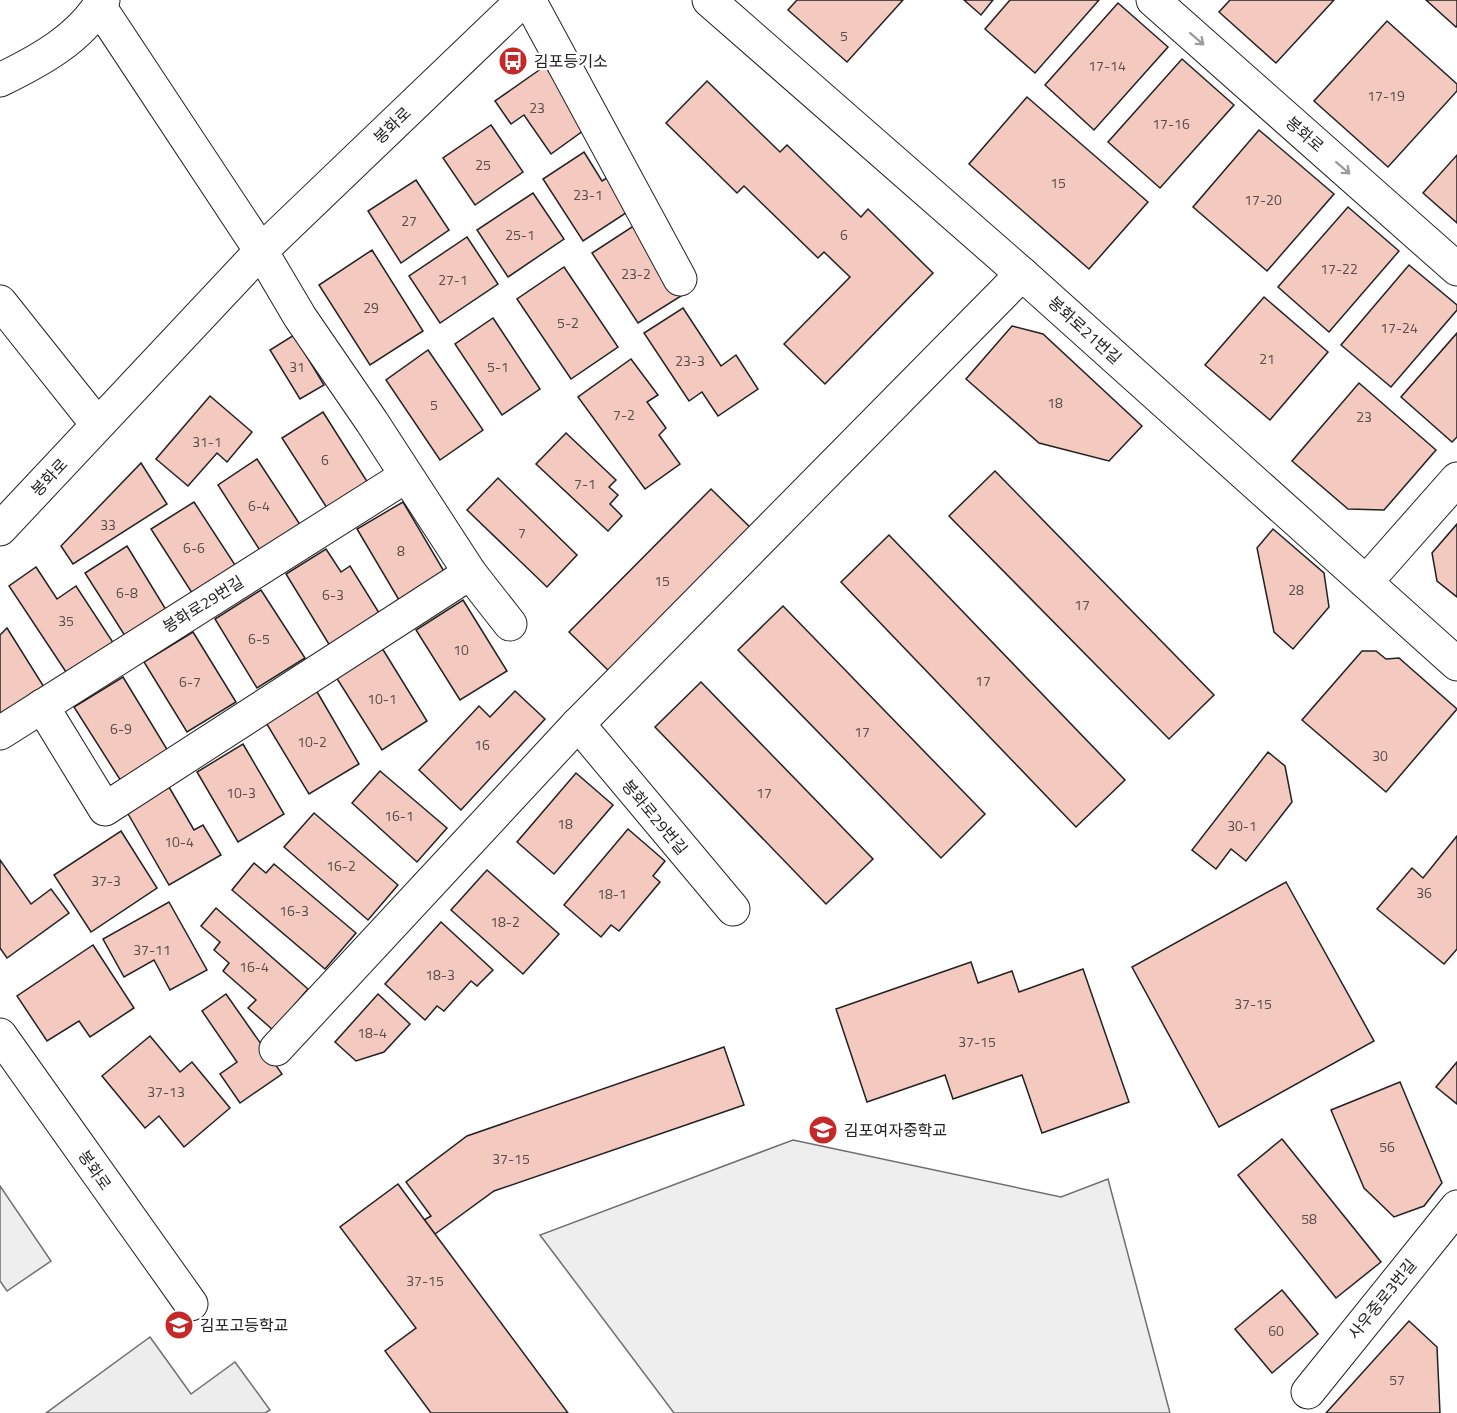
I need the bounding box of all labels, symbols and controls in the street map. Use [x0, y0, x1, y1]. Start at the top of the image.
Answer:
house number: 5 [840, 25, 848, 46]
one-way arrow [1189, 32, 1204, 46]
bus stop icon: 김포등기소 [497, 45, 529, 77]
place label: 김포등기소 [534, 49, 608, 73]
house number: 17-14 [1088, 55, 1126, 76]
house number: 17-19 [1367, 85, 1405, 106]
house number: 23 [529, 97, 545, 118]
street label: 봉화로 [368, 101, 416, 149]
street label: 봉화로 [1280, 110, 1330, 158]
house number: 17-16 [1152, 113, 1190, 134]
house number: 25 [475, 154, 491, 175]
one-way arrow [1335, 161, 1350, 175]
house number: 15 [1050, 172, 1066, 193]
house number: 23-1 [573, 184, 603, 205]
house number: 17-20 [1244, 189, 1282, 210]
house number: 27 [401, 210, 417, 231]
house number: 25-1 [505, 224, 535, 245]
house number: 6 [840, 224, 848, 245]
house number: 17-22 [1320, 258, 1358, 279]
house number: 23-2 [621, 263, 651, 284]
house number: 27-1 [438, 269, 468, 290]
street label: 봉화로21번길 [1043, 290, 1127, 370]
house number: 29 [363, 297, 379, 318]
house number: 5-2 [557, 312, 579, 333]
house number: 17-24 [1380, 317, 1418, 338]
house number: 21 [1259, 348, 1275, 369]
house number: 23-3 [675, 350, 705, 371]
house number: 31 [289, 356, 305, 377]
house number: 5-1 [487, 356, 509, 377]
house number: 18 [1047, 392, 1063, 413]
house number: 5 [430, 394, 438, 415]
house number: 7-2 [613, 404, 635, 425]
house number: 23 [1356, 406, 1372, 427]
house number: 31-1 [192, 431, 222, 452]
house number: 6 [321, 449, 329, 470]
street label: 봉화로 [25, 452, 73, 501]
house number: 7-1 [574, 473, 596, 494]
house number: 6-4 [248, 495, 270, 516]
house number: 33 [100, 514, 116, 535]
house number: 7 [518, 522, 526, 543]
house number: 6-6 [183, 537, 205, 558]
house number: 8 [397, 540, 405, 561]
street label: 봉화로29번길 [158, 570, 248, 638]
house number: 15 [654, 570, 670, 591]
house number: 28 [1288, 579, 1304, 600]
house number: 6-8 [116, 582, 138, 603]
house number: 6-3 [322, 584, 344, 605]
house number: 17 [1074, 594, 1090, 615]
house number: 35 [58, 610, 74, 631]
house number: 6-5 [248, 628, 270, 649]
house number: 10 [453, 639, 469, 660]
house number: 17 [975, 670, 991, 691]
house number: 6-7 [179, 671, 201, 692]
house number: 10-1 [367, 688, 397, 709]
house number: 6-9 [110, 718, 132, 739]
house number: 17 [854, 721, 870, 742]
house number: 10-2 [297, 731, 327, 752]
house number: 16 [474, 734, 490, 755]
house number: 30 [1372, 745, 1388, 766]
street label: 봉화로29번길 [616, 774, 694, 860]
house number: 10-3 [226, 782, 256, 803]
house number: 17 [756, 782, 772, 803]
house number: 16-1 [384, 805, 414, 826]
house number: 18 [557, 813, 573, 834]
house number: 30-1 [1227, 815, 1257, 836]
house number: 10-4 [164, 831, 194, 852]
house number: 16-2 [326, 855, 356, 876]
house number: 37-3 [91, 870, 121, 891]
house number: 36 [1416, 882, 1432, 903]
house number: 18-1 [597, 883, 627, 904]
house number: 16-3 [279, 900, 309, 921]
house number: 18-2 [490, 911, 520, 932]
house number: 37-11 [133, 939, 171, 960]
house number: 16-4 [239, 956, 269, 977]
house number: 18-3 [425, 964, 455, 985]
house number: 37-15 [1234, 993, 1272, 1014]
house number: 18-4 [357, 1022, 387, 1043]
house number: 37-15 [958, 1031, 996, 1052]
house number: 37-13 [147, 1081, 185, 1102]
school or university icon: 김포여자중학교 [807, 1114, 839, 1146]
place label: 김포여자중학교 [844, 1118, 947, 1142]
house number: 56 [1379, 1136, 1395, 1157]
street label: 봉화로 [73, 1145, 118, 1195]
house number: 37-15 [492, 1148, 530, 1169]
house number: 58 [1301, 1208, 1317, 1229]
street label: 사우중로3번길 [1342, 1254, 1422, 1344]
house number: 37-15 [406, 1270, 444, 1291]
school or university icon: 김포고등학교 [163, 1309, 195, 1341]
place label: 김포고등학교 [200, 1313, 288, 1337]
house number: 60 [1268, 1320, 1284, 1341]
house number: 57 [1389, 1369, 1405, 1390]

